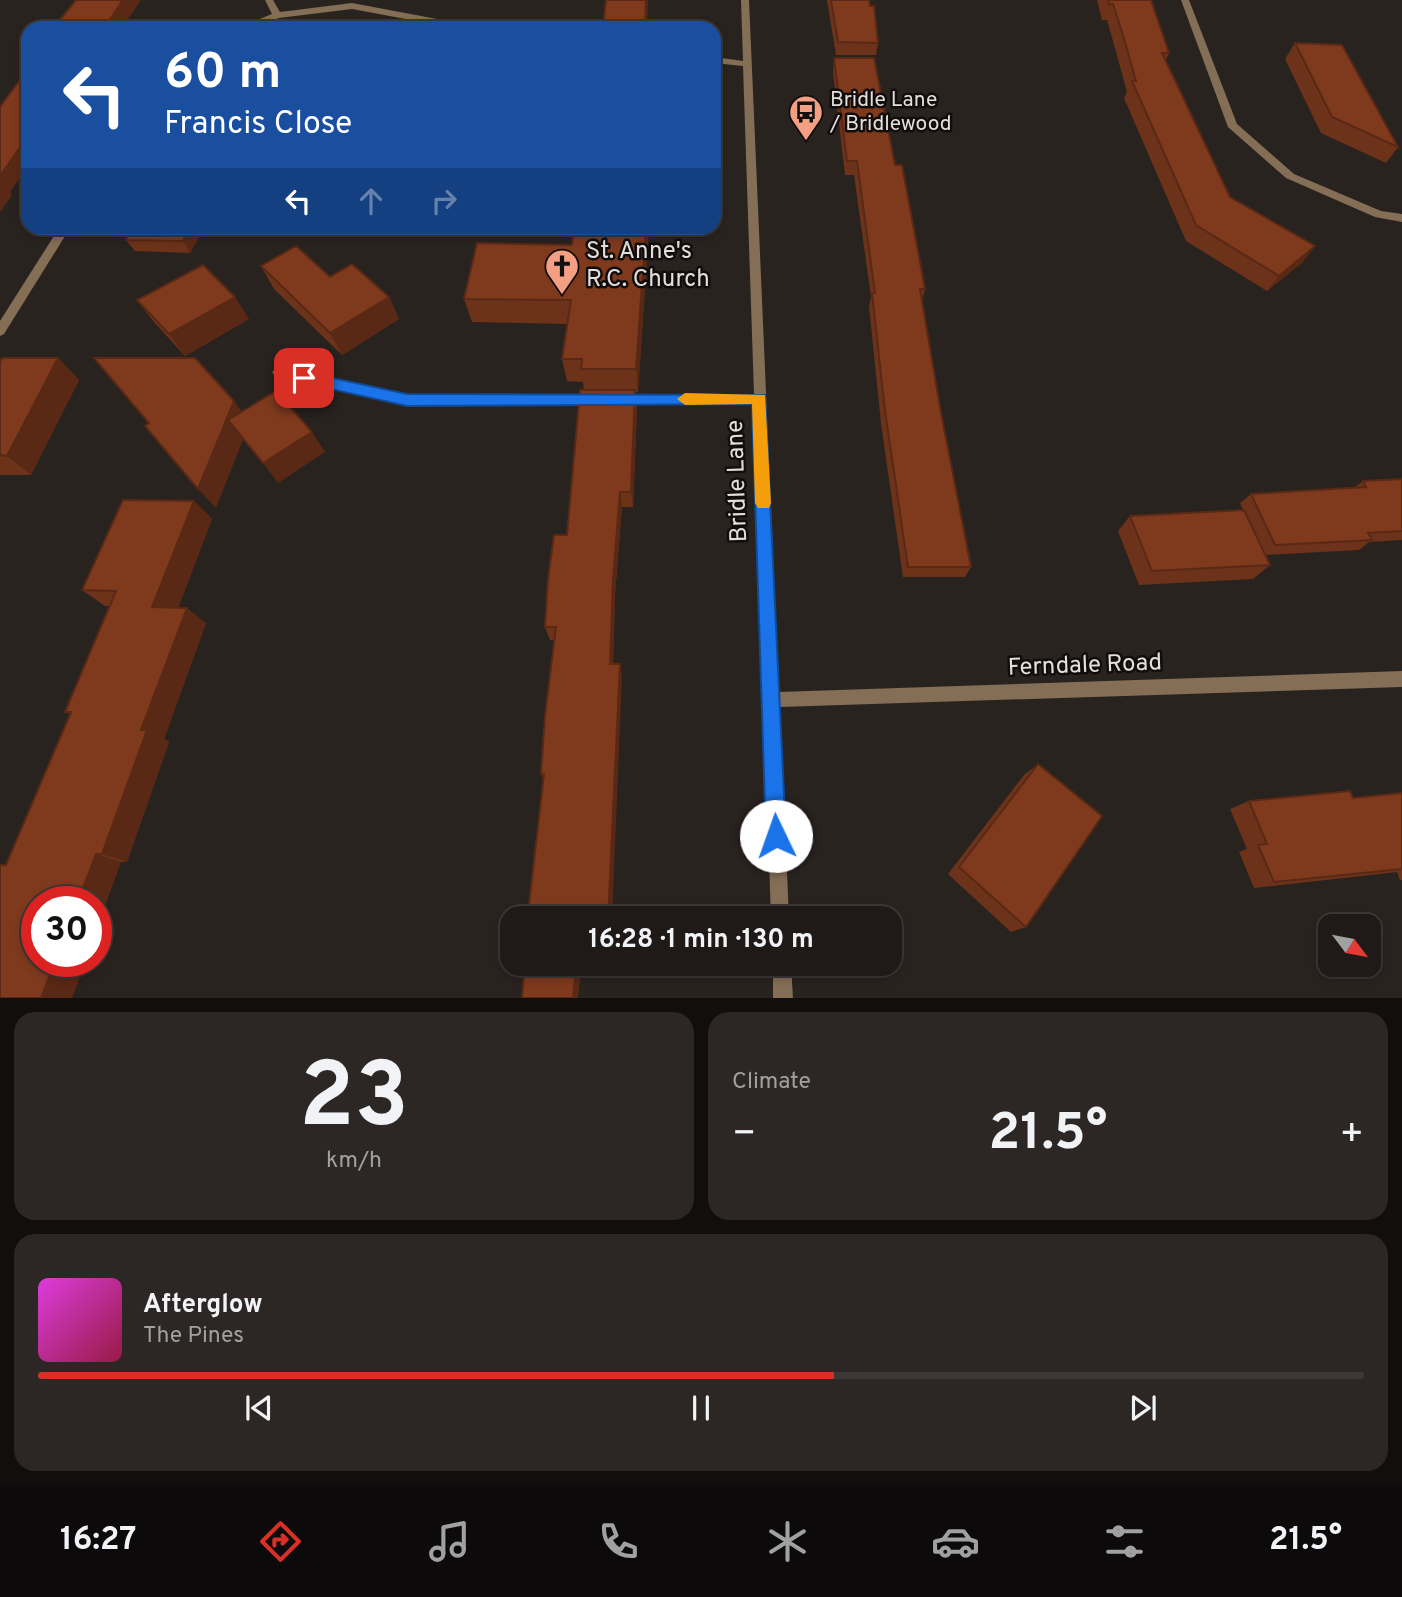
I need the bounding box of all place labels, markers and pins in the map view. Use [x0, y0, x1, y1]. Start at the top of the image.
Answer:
place label: Bridle Lane / Bridlewood [829, 87, 952, 138]
bus stop icon: Bridle Lane / Bridlewood [787, 93, 825, 142]
place label: St. Anne's R.C. Church [586, 237, 710, 295]
church icon: St. Anne's R.C. Church [543, 247, 581, 296]
pin [274, 348, 334, 408]

